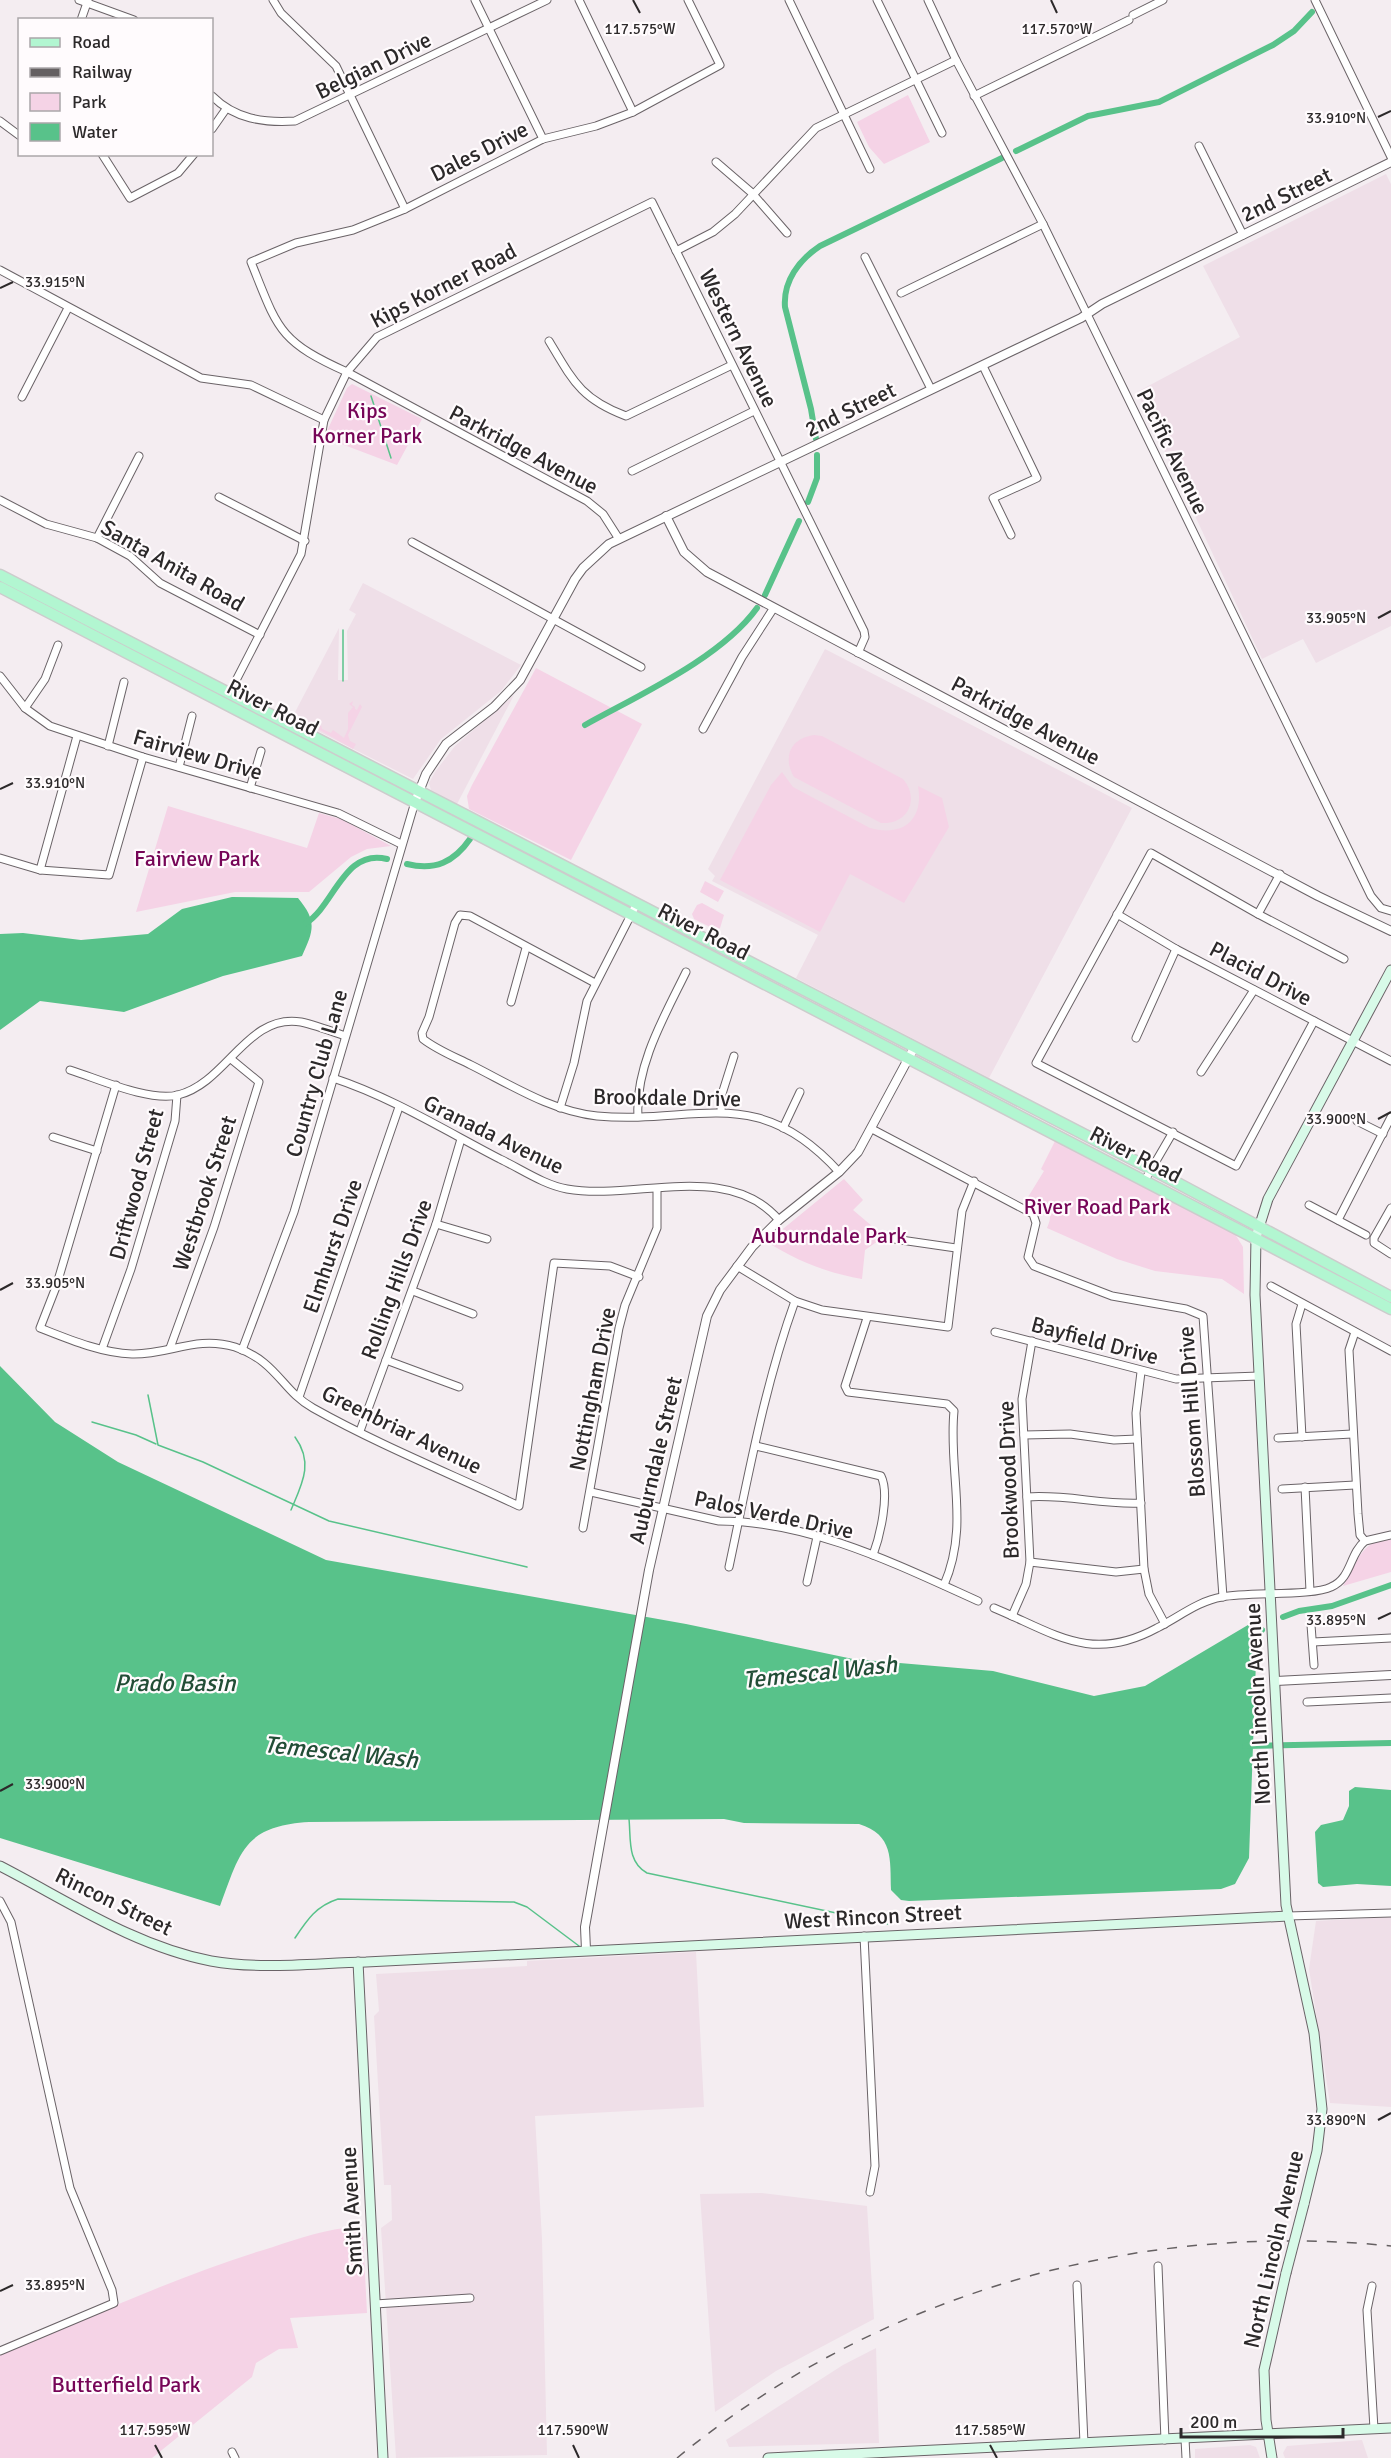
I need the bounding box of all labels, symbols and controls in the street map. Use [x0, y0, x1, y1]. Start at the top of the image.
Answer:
legend [18, 18, 213, 156]
text: 117.575°W [605, 20, 676, 38]
text: 117.570°W [1022, 20, 1093, 38]
street label: Belgian Drive [311, 26, 435, 105]
text: Road [72, 31, 111, 53]
text: Railway [72, 61, 133, 83]
text: Park [72, 91, 107, 113]
text: 33.910°N [1306, 109, 1366, 127]
street label: Dales Drive [426, 115, 533, 188]
text: Water [72, 121, 118, 143]
street label: 2nd Street [1236, 161, 1336, 228]
street label: Kips Korner Road [366, 237, 521, 334]
street label: Western Avenue [693, 265, 784, 412]
text: 33.915°N [25, 273, 85, 291]
street label: 2nd Street [800, 376, 900, 443]
street label: Pacific Avenue [1131, 384, 1215, 518]
park label: Kips Korner Park [312, 397, 422, 449]
street label: Parkridge Avenue [445, 399, 603, 500]
street label: Santa Anita Road [96, 513, 249, 617]
text: 33.905°N [1306, 609, 1366, 627]
street label: Parkridge Avenue [947, 670, 1105, 771]
street label: River Road [222, 673, 323, 742]
street label: Fairview Drive [130, 723, 266, 786]
text: 33.910°N [25, 774, 85, 792]
park label: Fairview Park [134, 845, 260, 872]
street label: River Road [653, 897, 754, 966]
street label: Placid Drive [1205, 935, 1317, 1012]
street label: Country Club Lane [280, 986, 353, 1160]
street label: Brookdale Drive [593, 1083, 741, 1112]
street label: Granada Avenue [419, 1089, 568, 1180]
street label: Driftwood Street [103, 1105, 170, 1263]
text: 33.900°N [1306, 1110, 1366, 1128]
street label: Westbrook Street [167, 1112, 242, 1274]
street label: River Road [1085, 1120, 1186, 1189]
street label: Elmhurst Drive [297, 1176, 368, 1317]
park label: River Road Park [1024, 1193, 1170, 1220]
street label: Rolling Hills Drive [355, 1195, 438, 1363]
park label: Auburndale Park [751, 1222, 907, 1249]
text: 33.905°N [25, 1274, 85, 1292]
street label: Nottingham Drive [563, 1305, 622, 1473]
street label: Bayfield Drive [1028, 1311, 1161, 1370]
street label: Blossom Hill Drive [1172, 1325, 1211, 1498]
street label: Auburndale Street [623, 1373, 688, 1547]
street label: Greenbriar Avenue [317, 1379, 486, 1480]
street label: Brookwood Drive [992, 1400, 1025, 1560]
street label: Palos Verde Drive [692, 1484, 856, 1545]
street label: North Lincoln Avenue [1239, 1602, 1276, 1806]
text: 33.895°N [1306, 1611, 1366, 1629]
water label: Temescal Wash [742, 1649, 899, 1695]
water label: Prado Basin [114, 1668, 237, 1698]
water label: Temescal Wash [263, 1729, 420, 1775]
text: 33.900°N [25, 1775, 85, 1793]
street label: Rincon Street [51, 1861, 177, 1942]
street label: West Rincon Street [783, 1898, 963, 1935]
text: 33.890°N [1306, 2111, 1366, 2129]
street label: Smith Avenue [335, 2146, 368, 2276]
street label: North Lincoln Avenue [1238, 2148, 1309, 2351]
text: 33.895°N [25, 2276, 85, 2294]
park label: Butterfield Park [51, 2371, 201, 2398]
scale bar [1181, 2401, 1343, 2439]
text: 200 m [1190, 2411, 1237, 2433]
text: 117.595°W [120, 2421, 191, 2439]
text: 117.590°W [538, 2421, 609, 2439]
text: 117.585°W [955, 2421, 1026, 2439]

